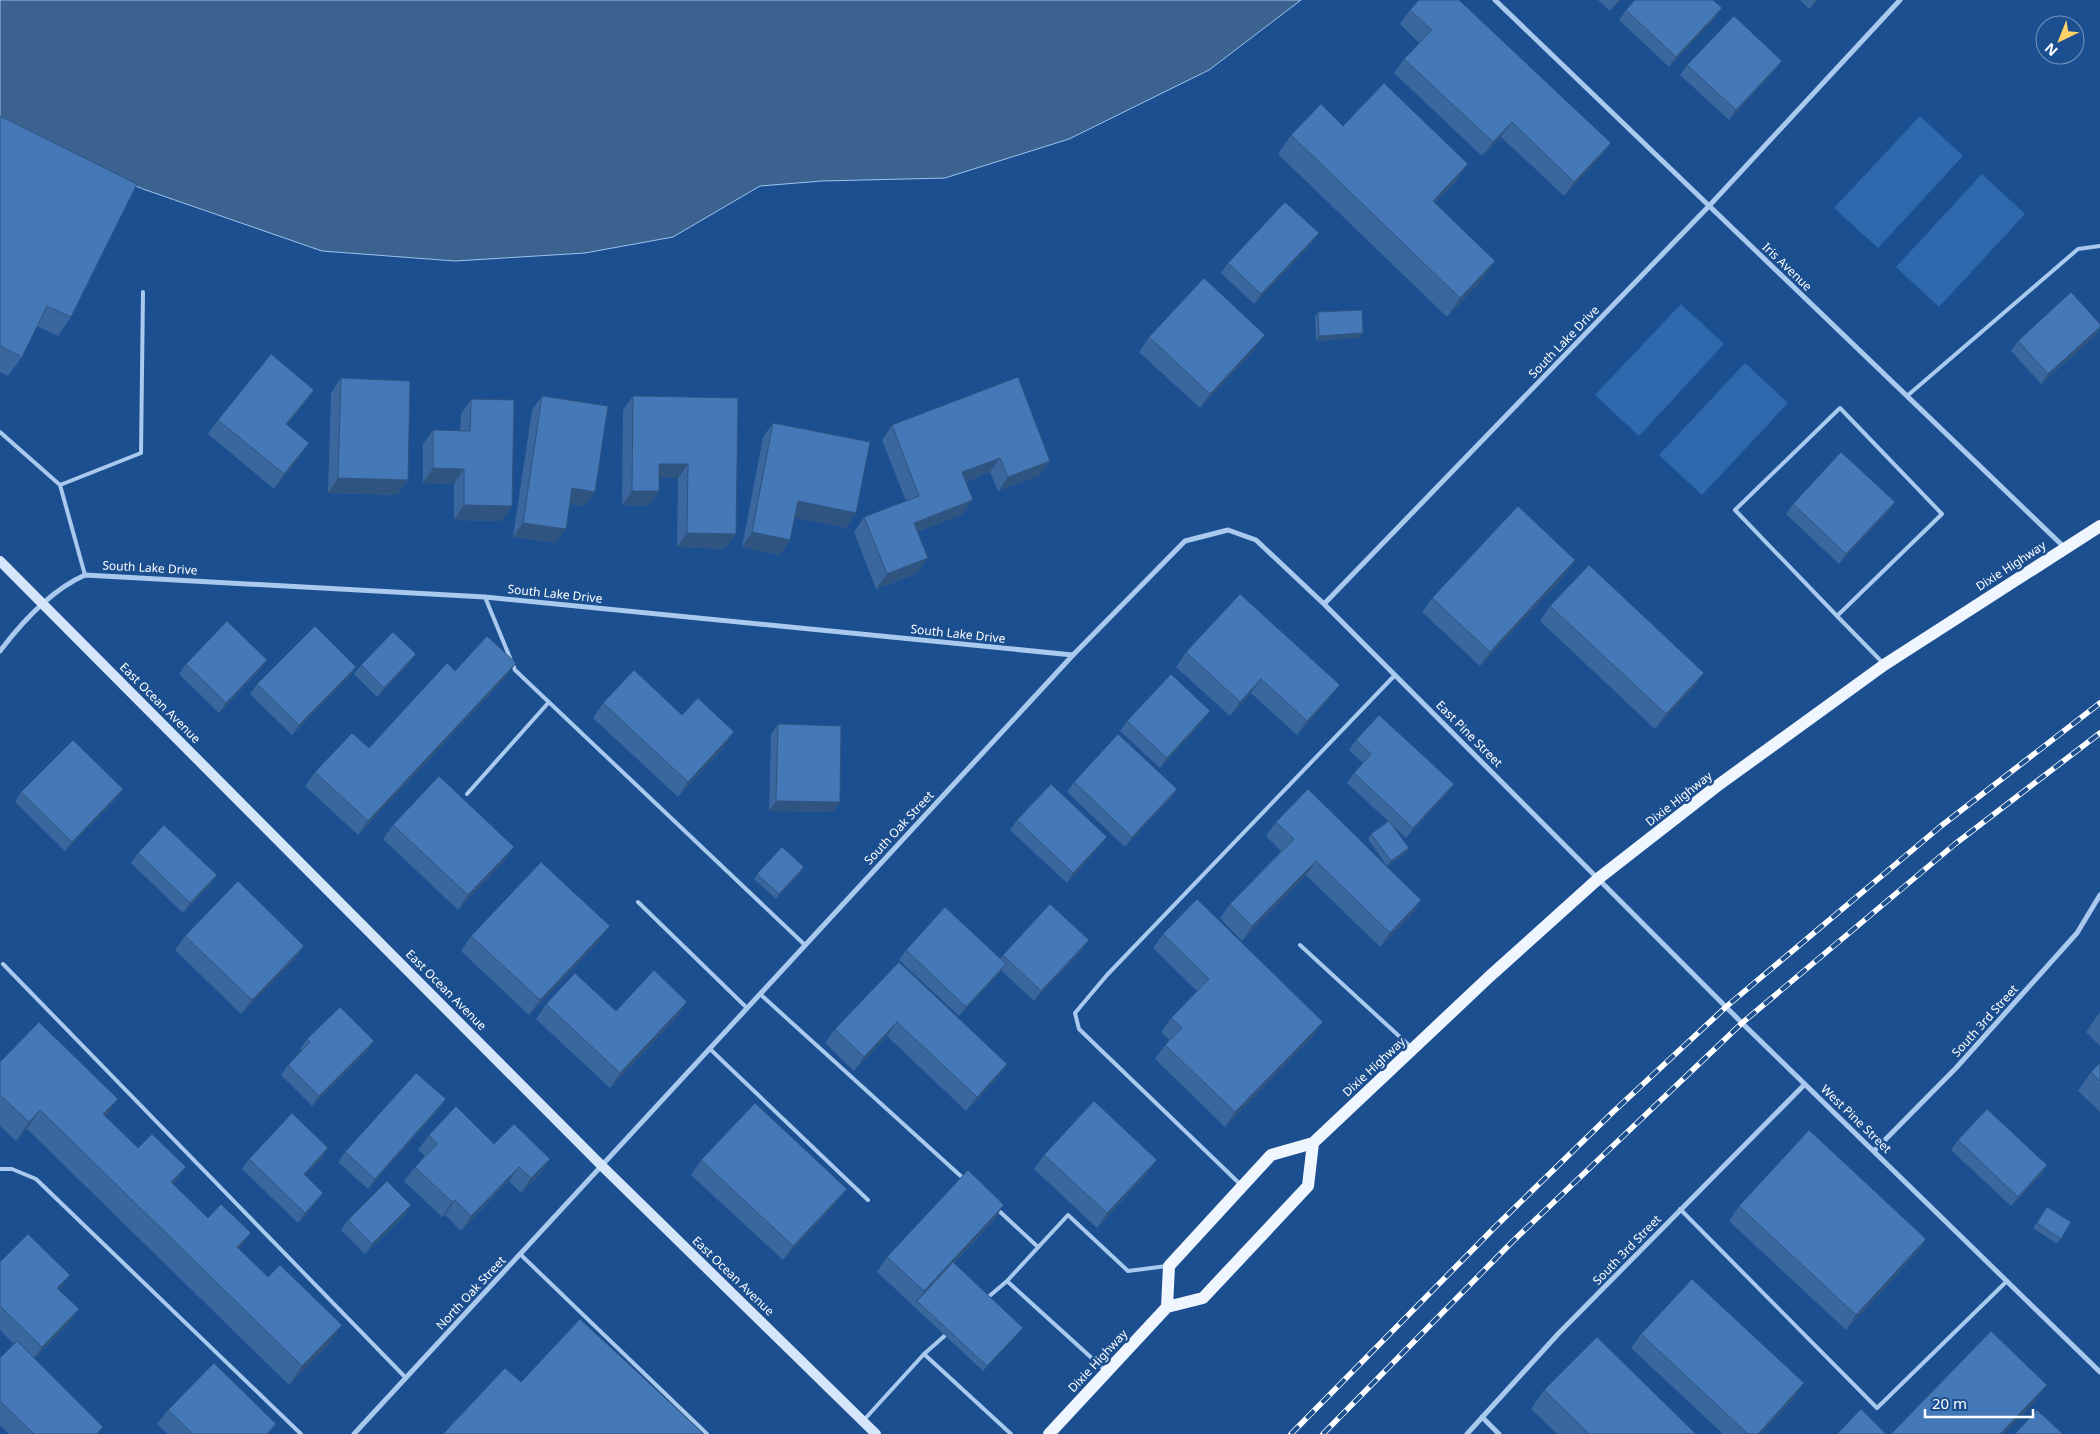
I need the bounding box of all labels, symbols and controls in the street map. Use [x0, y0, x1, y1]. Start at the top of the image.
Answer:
north arrow [2035, 15, 2085, 65]
text: N [2040, 39, 2061, 61]
street label: Iris Avenue [1759, 239, 1816, 295]
street label: South Lake Drive [1524, 301, 1603, 382]
street label: Dixie Highway [1972, 536, 2050, 595]
street label: South Lake Drive [102, 557, 198, 578]
street label: South Lake Drive [507, 580, 603, 607]
street label: South Lake Drive [910, 620, 1006, 647]
street label: East Ocean Avenue [116, 658, 205, 747]
street label: East Pine Street [1432, 697, 1507, 771]
street label: Dixie Highway [1642, 767, 1716, 830]
street label: South Oak Street [860, 787, 938, 868]
street label: East Ocean Avenue [402, 945, 491, 1034]
street label: South 3rd Street [1948, 980, 2022, 1060]
street label: Dixie Highway [1339, 1032, 1409, 1100]
street label: West Pine Street [1817, 1081, 1896, 1157]
street label: South 3rd Street [1589, 1210, 1665, 1289]
street label: East Ocean Avenue [689, 1232, 778, 1319]
street label: North Oak Street [432, 1252, 510, 1333]
street label: Dixie Highway [1064, 1325, 1132, 1396]
scale bar [1925, 1386, 2032, 1418]
text: 20 m [1932, 1393, 1967, 1413]

